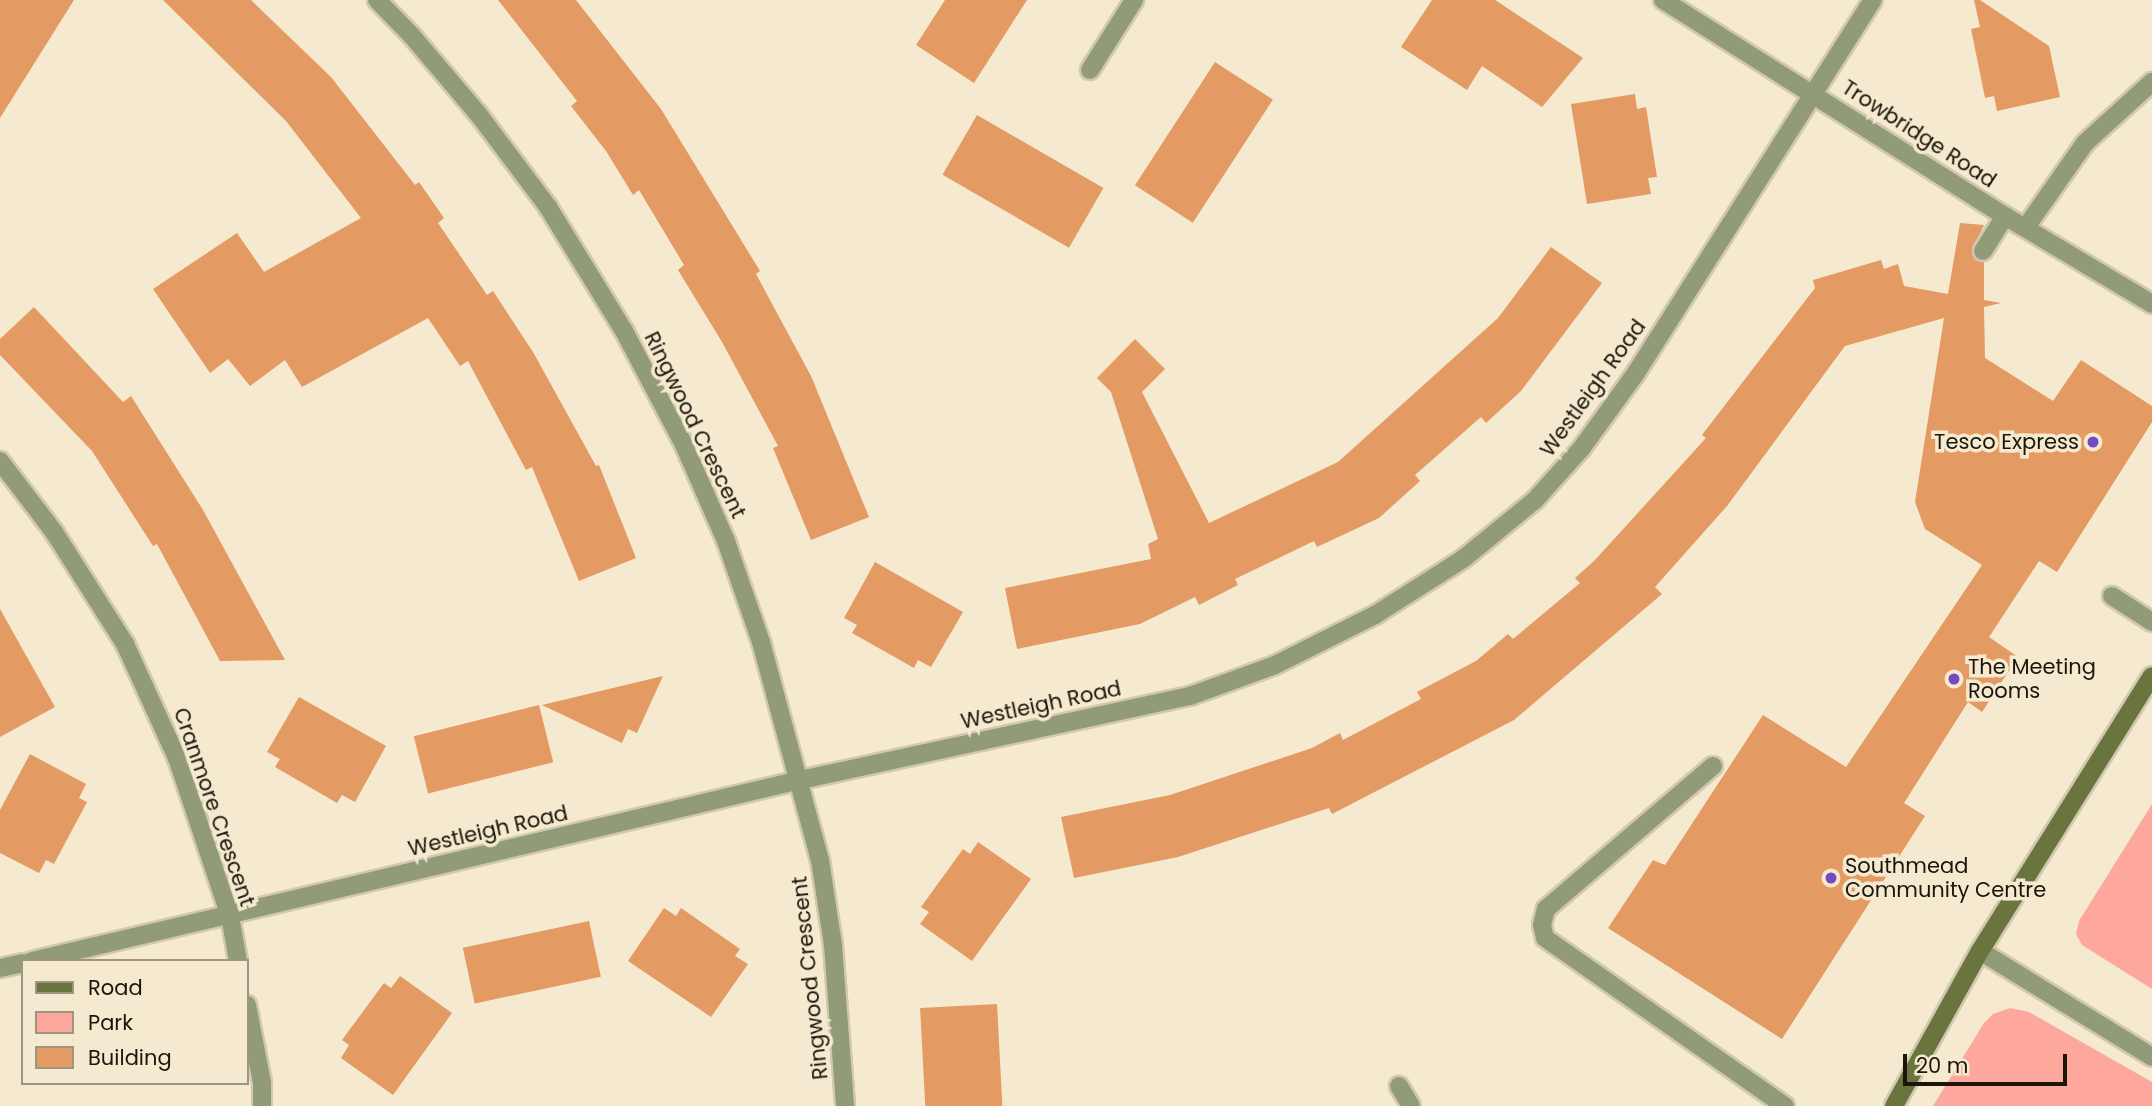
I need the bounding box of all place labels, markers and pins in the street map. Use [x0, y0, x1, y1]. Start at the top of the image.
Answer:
place label: Tesco Express [1934, 429, 2079, 455]
marker: Tesco Express [2085, 434, 2101, 450]
place label: The Meeting Rooms [1968, 654, 2096, 704]
marker: The Meeting Rooms [1946, 671, 1962, 687]
place label: Southmead Community Centre [1845, 853, 2046, 903]
marker: Southmead Community Centre [1823, 870, 1839, 886]

